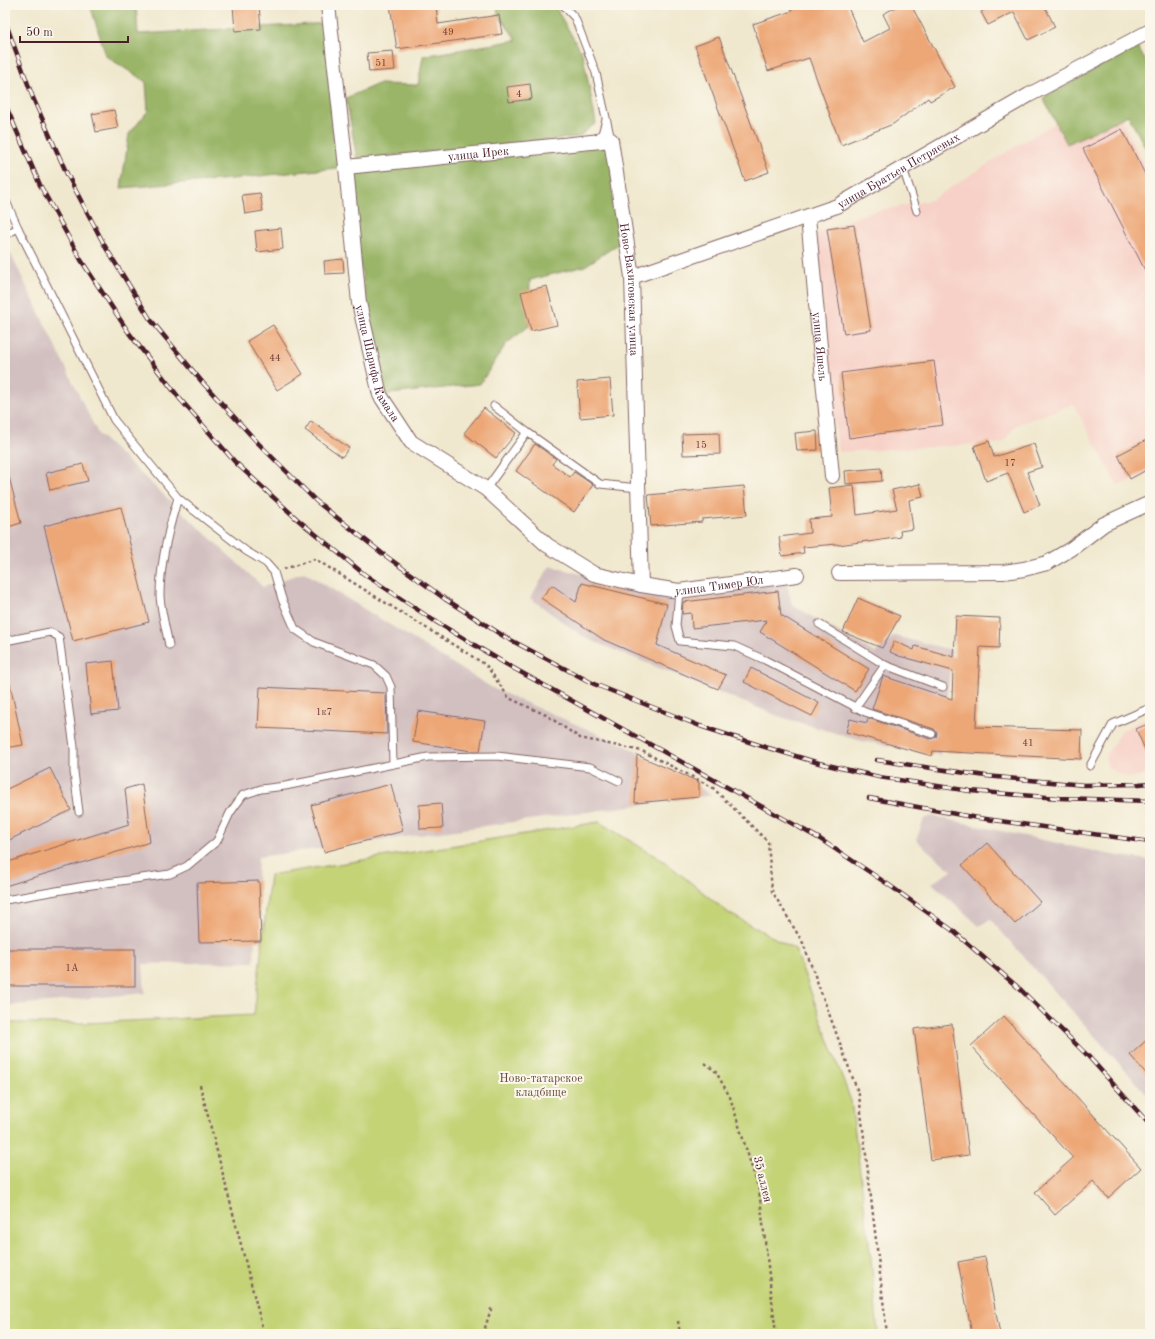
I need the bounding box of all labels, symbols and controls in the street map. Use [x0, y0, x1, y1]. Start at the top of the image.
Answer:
scale bar [20, 18, 128, 44]
text: 50 m [26, 26, 53, 39]
house number: 49 [442, 27, 454, 37]
house number: 51 [375, 58, 387, 68]
house number: 4 [516, 89, 522, 99]
street label: улица Братьев Петряевых [836, 131, 962, 211]
street label: улица Ирек [447, 145, 509, 164]
street label: Ново-Вахитовская улица [617, 222, 639, 356]
street label: улица Шарифа Камала [353, 304, 401, 424]
street label: улица Яшель [810, 311, 828, 382]
house number: 44 [269, 353, 281, 363]
house number: 15 [695, 440, 707, 450]
house number: 17 [1004, 458, 1016, 468]
street label: улица Тимер Юл [674, 575, 764, 598]
house number: 1к7 [316, 707, 332, 717]
house number: 41 [1022, 738, 1034, 748]
house number: 1А [65, 963, 79, 973]
park label: Ново-татарское кладбище [499, 1073, 583, 1099]
street label: 35 аллея [751, 1155, 775, 1204]

